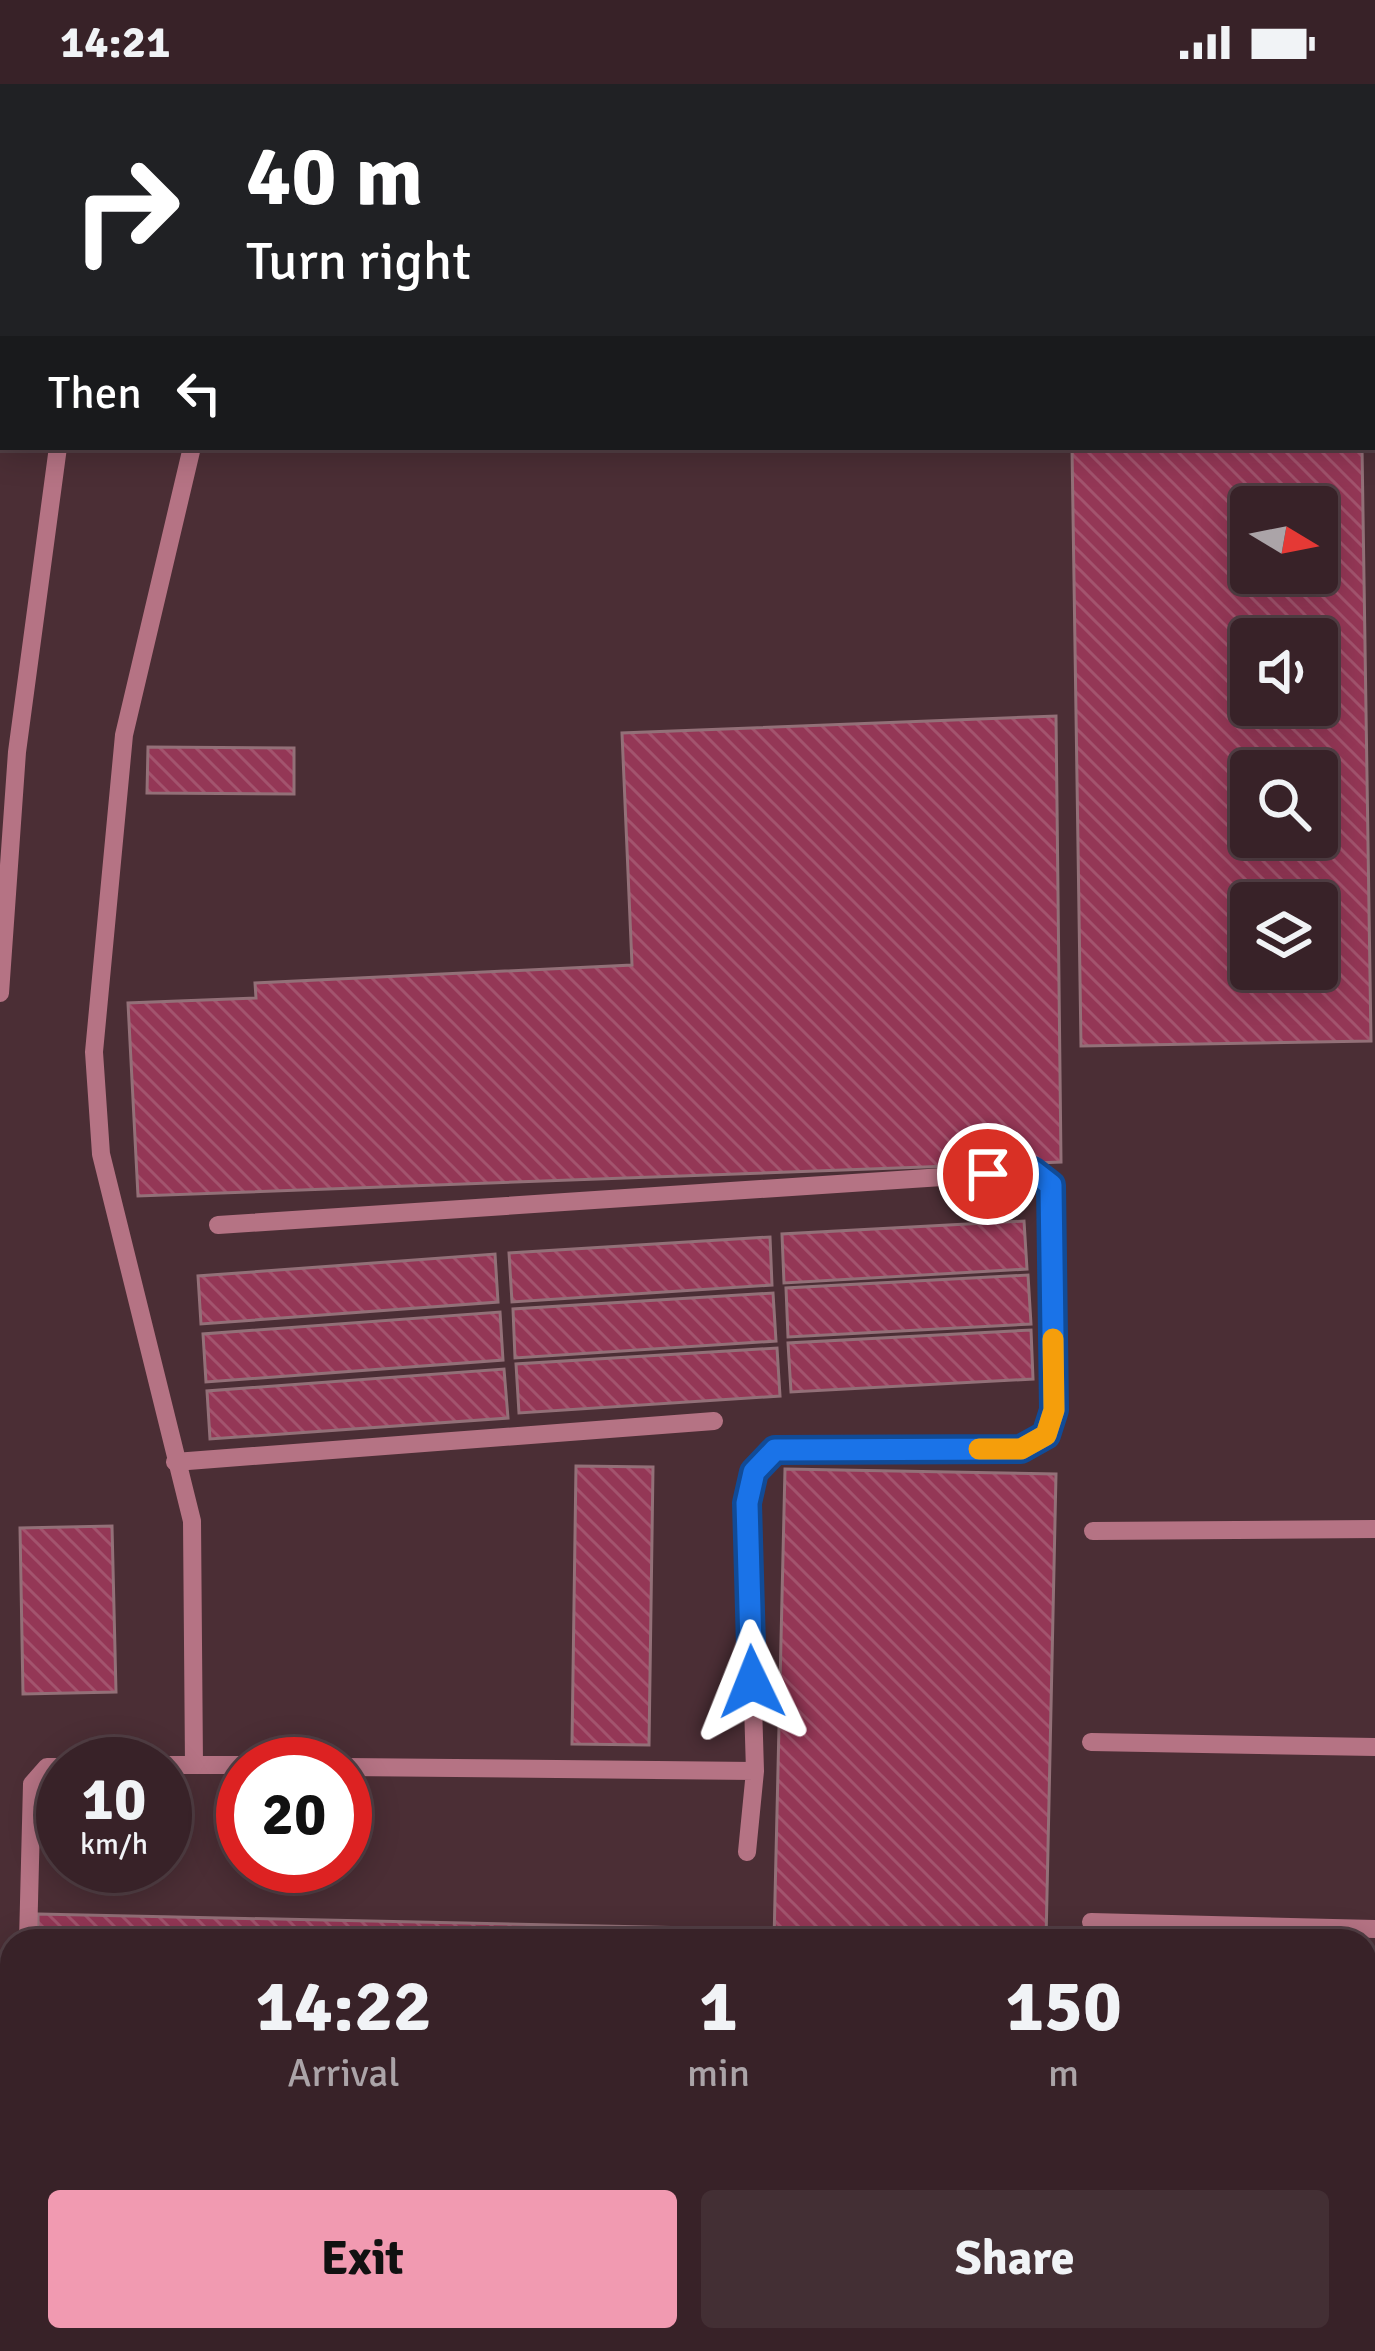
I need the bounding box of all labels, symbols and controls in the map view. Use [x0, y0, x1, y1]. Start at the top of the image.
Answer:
text: 14:21 [60, 15, 170, 70]
text: 40 m [246, 125, 423, 229]
icon: right [48, 132, 204, 288]
text: Turn right [246, 228, 471, 295]
icon: left [166, 360, 232, 426]
text: Then [48, 366, 142, 421]
north arrow [1230, 486, 1338, 594]
map controls [1230, 486, 1338, 990]
button: sound [1230, 618, 1338, 726]
button: search [1230, 750, 1338, 858]
button: layers [1230, 882, 1338, 990]
pin [937, 1123, 1039, 1225]
icon: arrive [955, 1141, 1021, 1207]
position arrow [689, 1619, 815, 1745]
speed limit sign: 20 [216, 1737, 372, 1893]
text: 10 [82, 1763, 146, 1837]
text: km/h [80, 1826, 148, 1863]
text: 14:22 [255, 1962, 432, 2051]
text: 1 [699, 1962, 738, 2051]
text: 150 [1005, 1962, 1122, 2051]
text: Arrival [287, 2049, 400, 2097]
text: min [687, 2049, 750, 2097]
text: m [1048, 2049, 1079, 2097]
button: Exit [48, 2190, 677, 2328]
button: Share [701, 2190, 1329, 2328]

